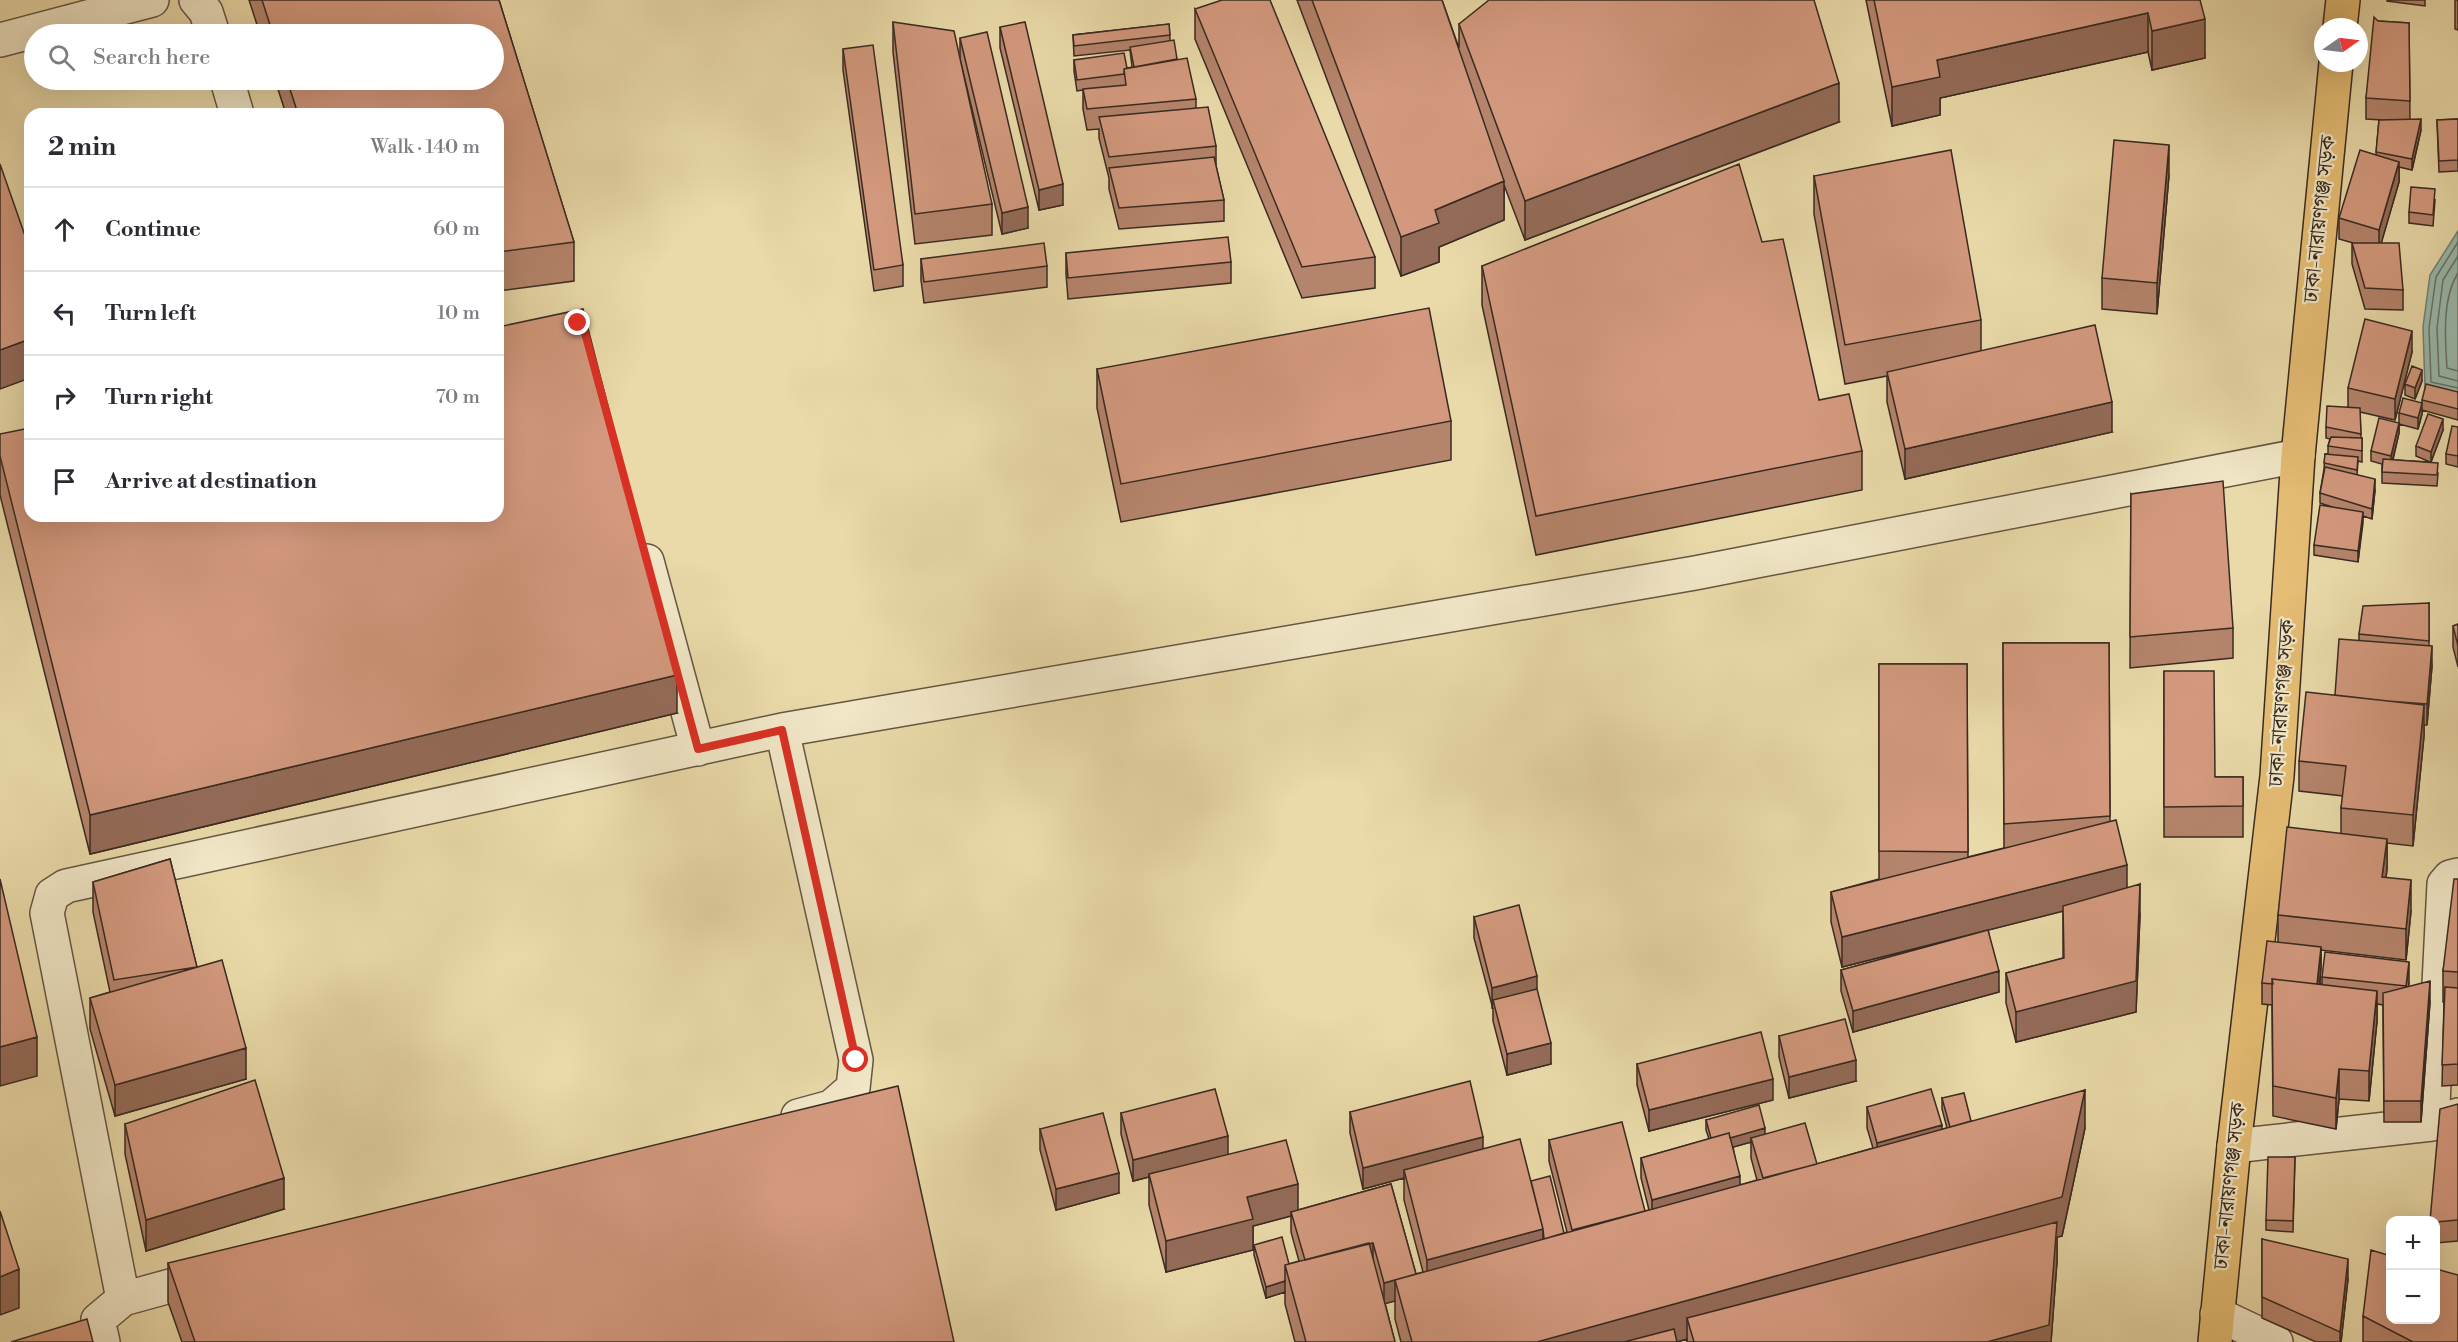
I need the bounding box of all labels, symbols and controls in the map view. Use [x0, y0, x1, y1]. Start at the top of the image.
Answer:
north arrow [2314, 18, 2368, 72]
search box [24, 24, 504, 90]
icon: search [45, 41, 78, 74]
text: Search here [93, 44, 210, 71]
text: 2 min [48, 131, 116, 163]
street label: ঢাকা-নারায়ণগঞ্জ সড়ক [2298, 133, 2342, 305]
text: Walk · 140 m [370, 135, 480, 160]
icon: ahead [48, 213, 81, 246]
text: Continue [105, 216, 201, 243]
text: 60 m [433, 217, 480, 242]
icon: left [48, 297, 81, 330]
text: Turn left [105, 300, 196, 327]
text: 10 m [437, 301, 480, 326]
route end [564, 309, 590, 335]
icon: right [48, 381, 81, 414]
text: Turn right [105, 384, 213, 411]
text: 70 m [436, 385, 480, 410]
icon: arrive [48, 465, 81, 498]
text: Arrive at destination [105, 468, 317, 495]
street label: ঢাকা-নারায়ণগঞ্জ সড়ক [2263, 617, 2301, 788]
route start [842, 1046, 868, 1072]
street label: ঢাকা-নারায়ণগঞ্জ সড়ক [2208, 1100, 2252, 1272]
map controls [2386, 1216, 2440, 1324]
button: + [2386, 1216, 2440, 1270]
button: − [2386, 1270, 2440, 1324]

